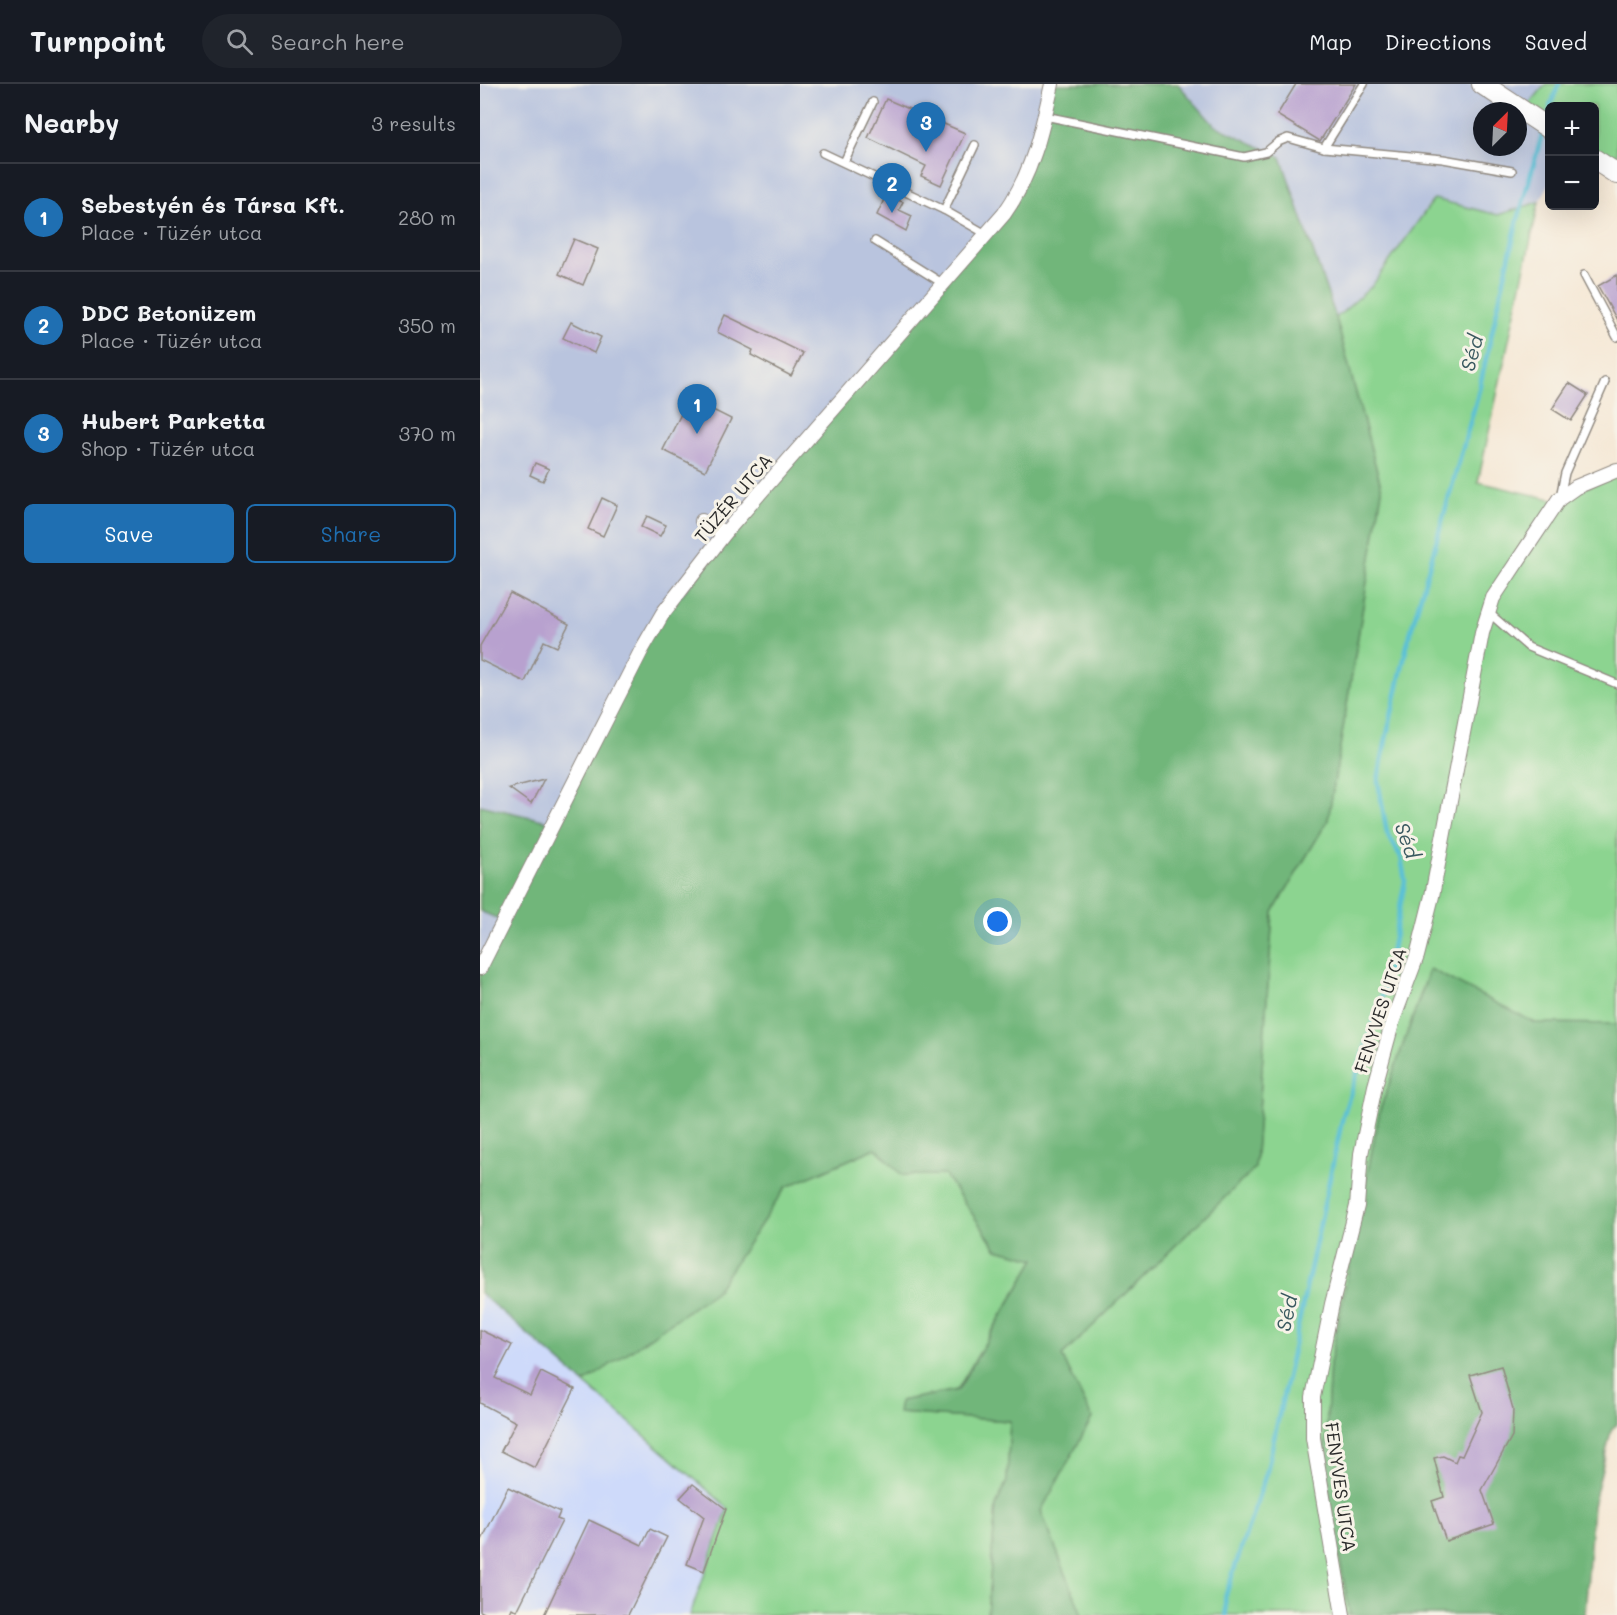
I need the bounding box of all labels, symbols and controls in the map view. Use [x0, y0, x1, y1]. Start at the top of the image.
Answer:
search box [202, 14, 622, 68]
text: Turnpoint [30, 23, 166, 59]
icon: search [223, 25, 256, 58]
text: Search here [271, 27, 405, 56]
text: Map [1309, 28, 1352, 55]
text: Directions [1385, 28, 1492, 55]
text: Saved [1525, 28, 1587, 55]
north arrow [1473, 102, 1527, 156]
map controls [1545, 102, 1599, 210]
button: + [1545, 102, 1599, 156]
pin: 3 [906, 103, 946, 152]
text: Nearby [24, 106, 119, 140]
text: 3 results [371, 110, 456, 136]
button: − [1545, 156, 1599, 210]
pin: 2 [872, 164, 912, 213]
text: Sebestyén és Társa Kft. [81, 190, 345, 219]
text: 1 [39, 204, 48, 230]
text: 280 m [398, 204, 456, 230]
text: Place · Tüzér utca [81, 219, 262, 245]
text: DDC Betonüzem [81, 298, 256, 327]
text: 2 [38, 312, 49, 338]
text: 350 m [398, 312, 456, 338]
text: Place · Tüzér utca [81, 327, 262, 353]
water label: Séd [1454, 331, 1489, 374]
pin: 1 [678, 384, 716, 434]
text: Hubert Parketta [81, 406, 266, 435]
text: 3 [38, 420, 50, 446]
text: 370 m [398, 420, 456, 446]
text: Shop · Tüzér utca [81, 435, 255, 461]
street label: TÜZÉR UTCA [689, 448, 777, 548]
button: Save [24, 504, 234, 563]
button: Share [246, 504, 456, 563]
water label: Séd [1390, 818, 1427, 863]
your location [983, 907, 1012, 936]
street label: FENYVES UTCA [1348, 944, 1412, 1076]
water label: Séd [1270, 1291, 1303, 1333]
street label: FENYVES UTCA [1320, 1421, 1362, 1553]

